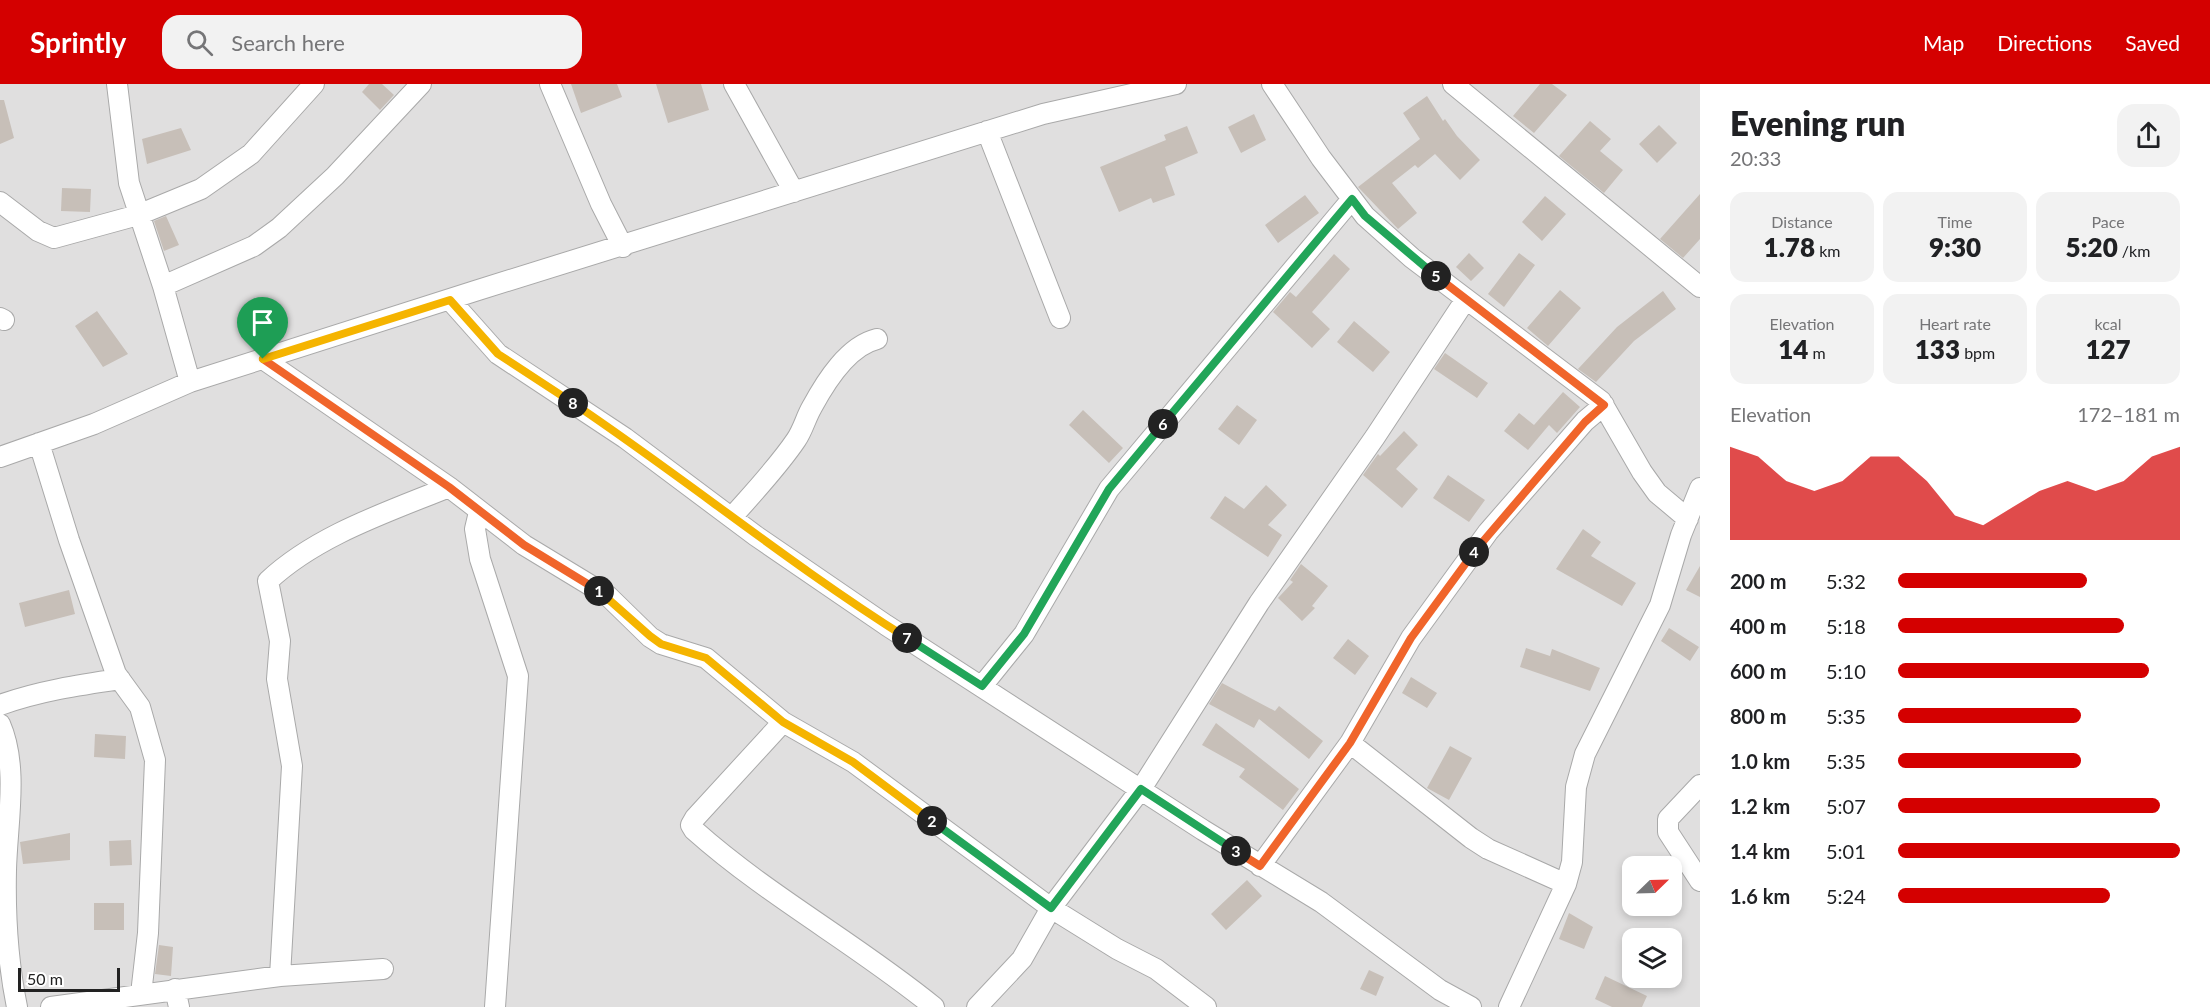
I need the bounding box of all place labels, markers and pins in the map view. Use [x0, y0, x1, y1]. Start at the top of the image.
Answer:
pin: 5 [1421, 261, 1451, 291]
pin [237, 297, 288, 359]
pin: 8 [558, 388, 588, 418]
pin: 6 [1148, 409, 1178, 439]
pin: 4 [1459, 537, 1489, 567]
pin: 1 [584, 576, 614, 606]
pin: 7 [892, 623, 922, 653]
pin: 2 [917, 806, 947, 836]
pin: 3 [1221, 836, 1251, 866]

